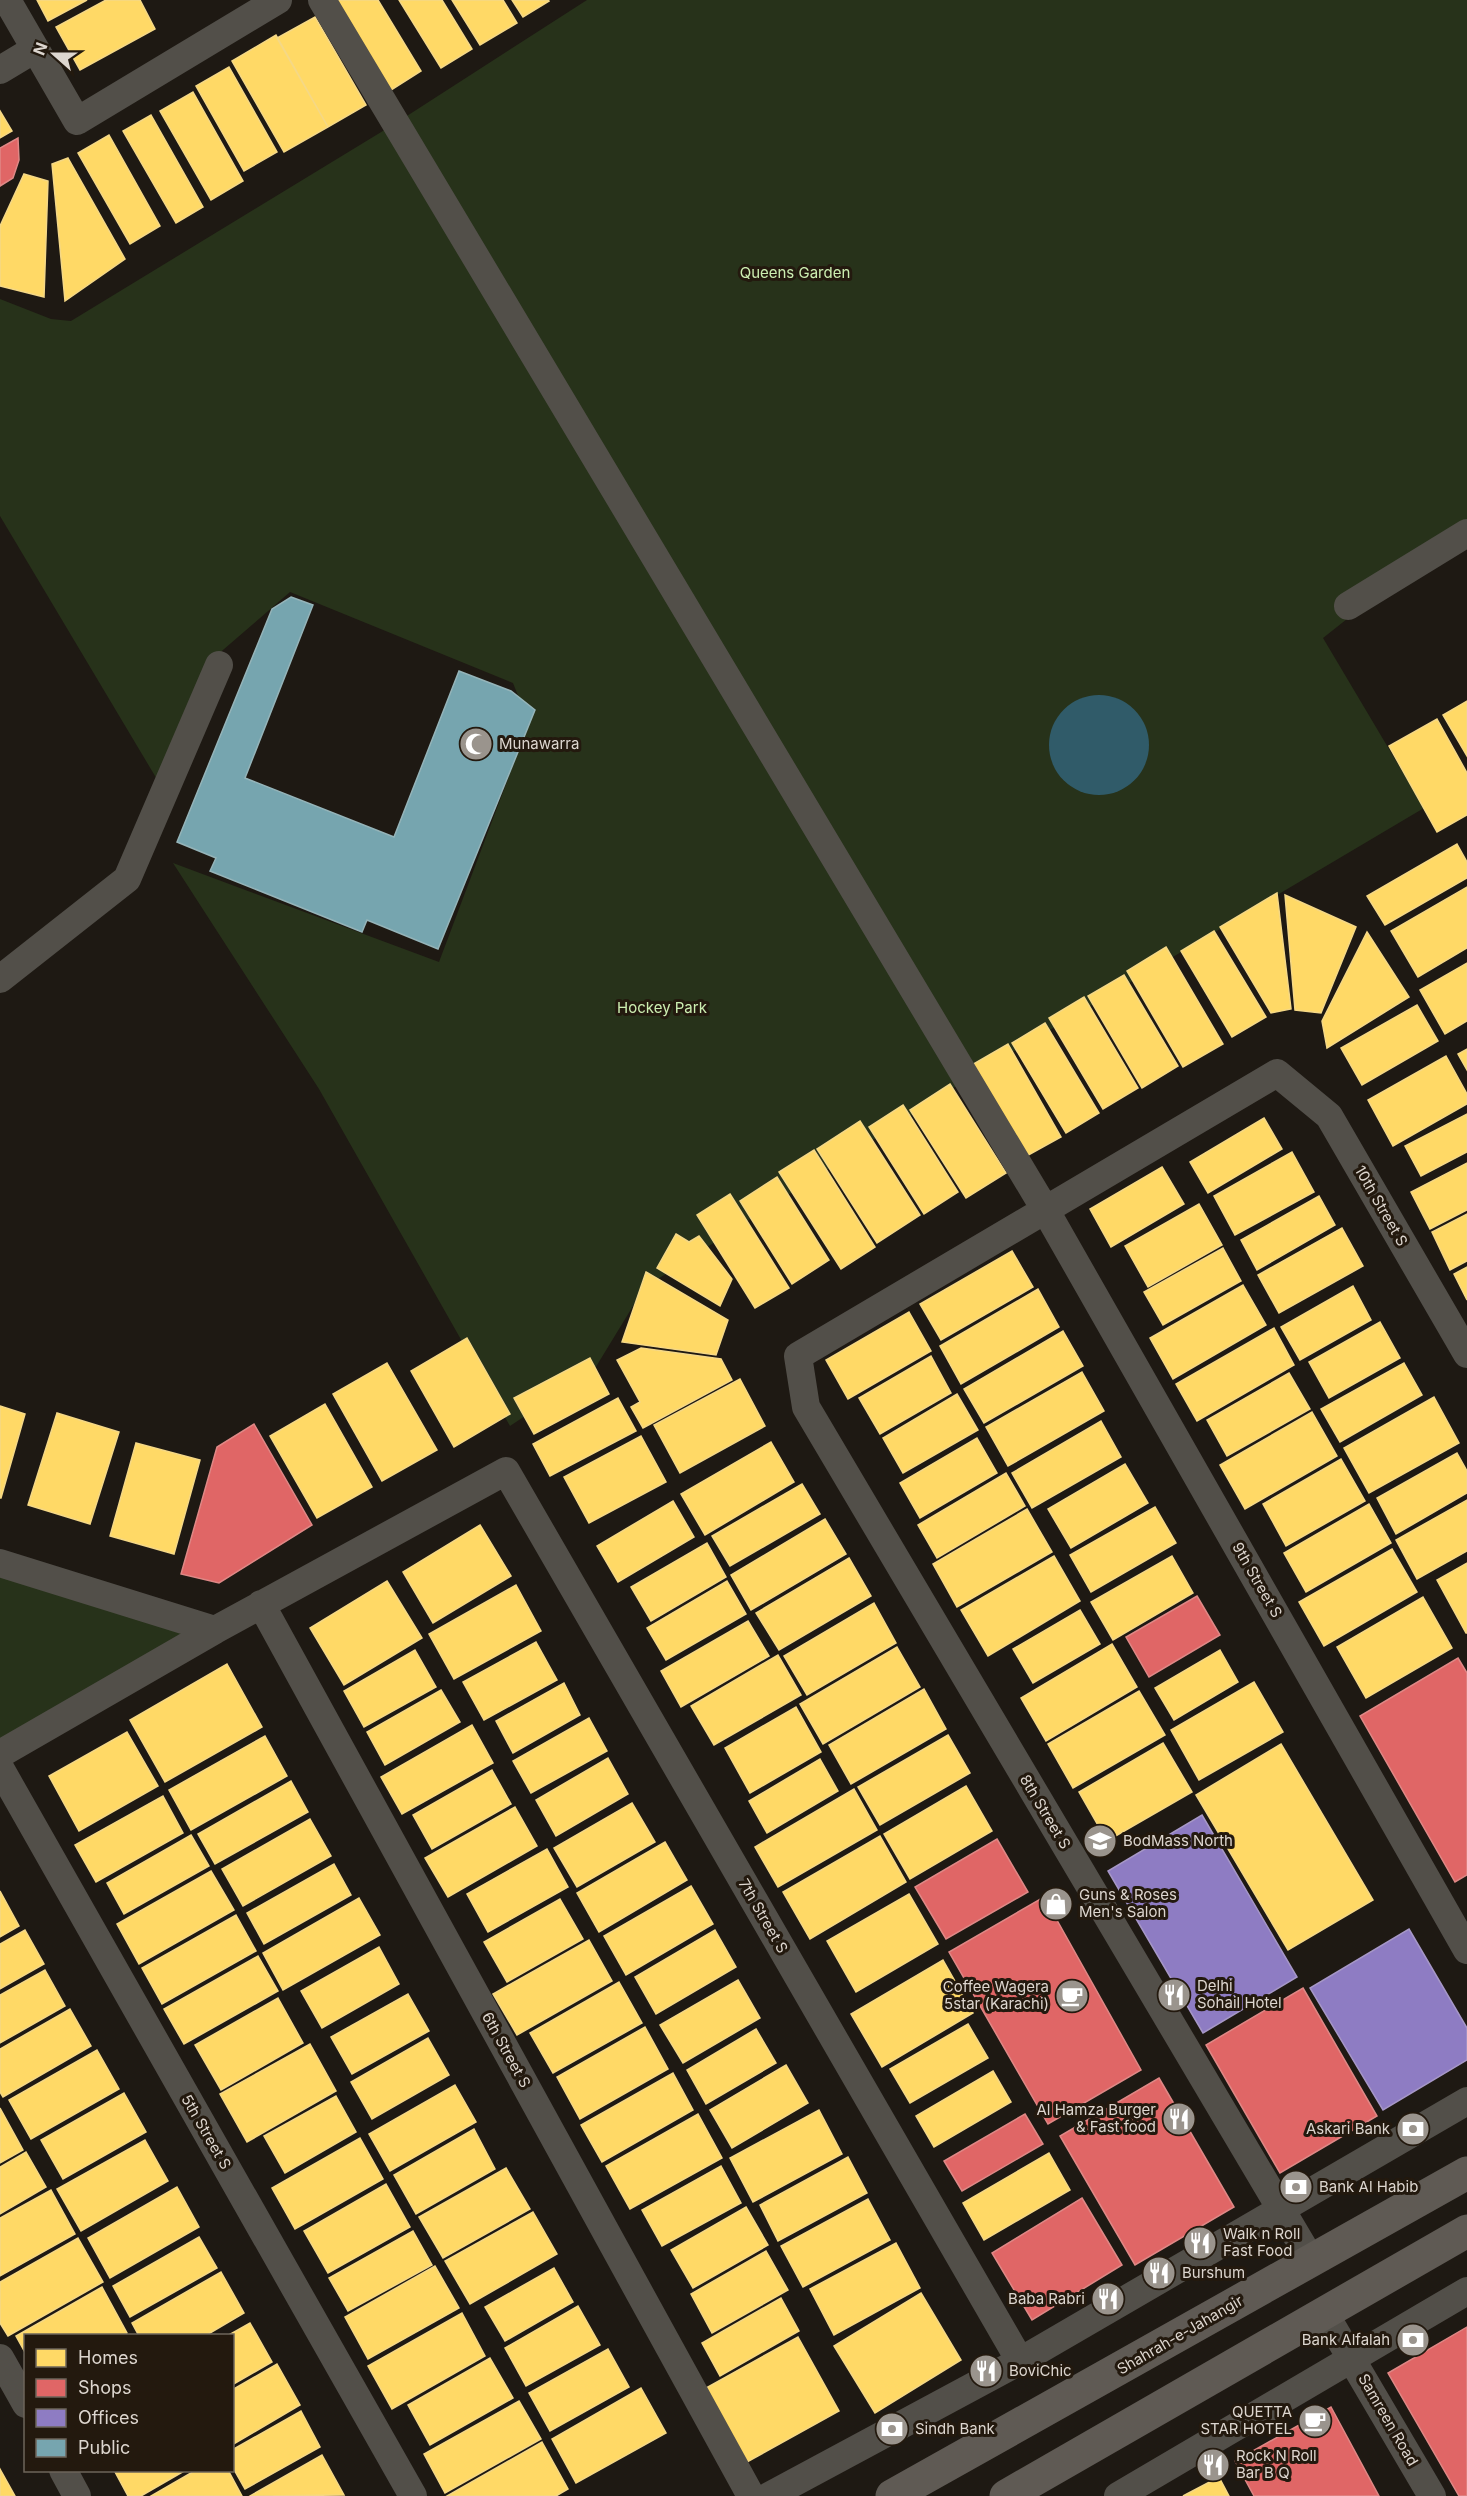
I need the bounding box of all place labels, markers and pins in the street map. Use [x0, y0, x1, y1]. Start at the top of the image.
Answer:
mosque icon: Munawarra [458, 726, 494, 762]
place label: Munawarra [499, 734, 579, 753]
school or university icon: BodMass North [1082, 1823, 1118, 1859]
place label: BodMass North [1123, 1831, 1233, 1850]
place label: Guns & Roses Men's Salon [1079, 1885, 1177, 1921]
shop icon: Guns & Roses Men's Salon [1038, 1886, 1074, 1922]
place label: Delhi Sohail Hotel [1197, 1976, 1282, 2012]
place label: Coffee Wagera 5star (Karachi) [943, 1977, 1049, 2013]
restaurant icon: Delhi Sohail Hotel [1156, 1977, 1192, 2013]
cafe icon: Coffee Wagera 5star (Karachi) [1054, 1978, 1090, 2014]
place label: Al Hamza Burger & Fast food [1036, 2100, 1156, 2136]
restaurant icon: Al Hamza Burger & Fast food [1161, 2101, 1197, 2137]
bank icon: Askari Bank [1395, 2111, 1431, 2147]
place label: Askari Bank [1306, 2119, 1391, 2138]
bank icon: Bank Al Habib [1278, 2169, 1314, 2205]
place label: Bank Al Habib [1319, 2177, 1418, 2196]
place label: Walk n Roll Fast Food [1223, 2224, 1300, 2260]
restaurant icon: Walk n Roll Fast Food [1182, 2225, 1218, 2261]
restaurant icon: Burshum [1141, 2255, 1177, 2291]
place label: Burshum [1182, 2263, 1245, 2282]
restaurant icon: Baba Rabri [1090, 2281, 1126, 2317]
place label: Baba Rabri [1008, 2289, 1085, 2308]
bank icon: Bank Alfalah [1395, 2322, 1431, 2358]
place label: Bank Alfalah [1302, 2330, 1390, 2349]
restaurant icon: BoviChic [968, 2353, 1004, 2389]
place label: BoviChic [1009, 2361, 1072, 2380]
place label: QUETTA STAR HOTEL [1200, 2402, 1292, 2438]
cafe icon: QUETTA STAR HOTEL [1297, 2403, 1333, 2439]
bank icon: Sindh Bank [874, 2411, 910, 2447]
place label: Sindh Bank [915, 2419, 995, 2438]
place label: Rock N Roll Bar B Q [1236, 2446, 1317, 2482]
restaurant icon: Rock N Roll Bar B Q [1195, 2447, 1231, 2483]

